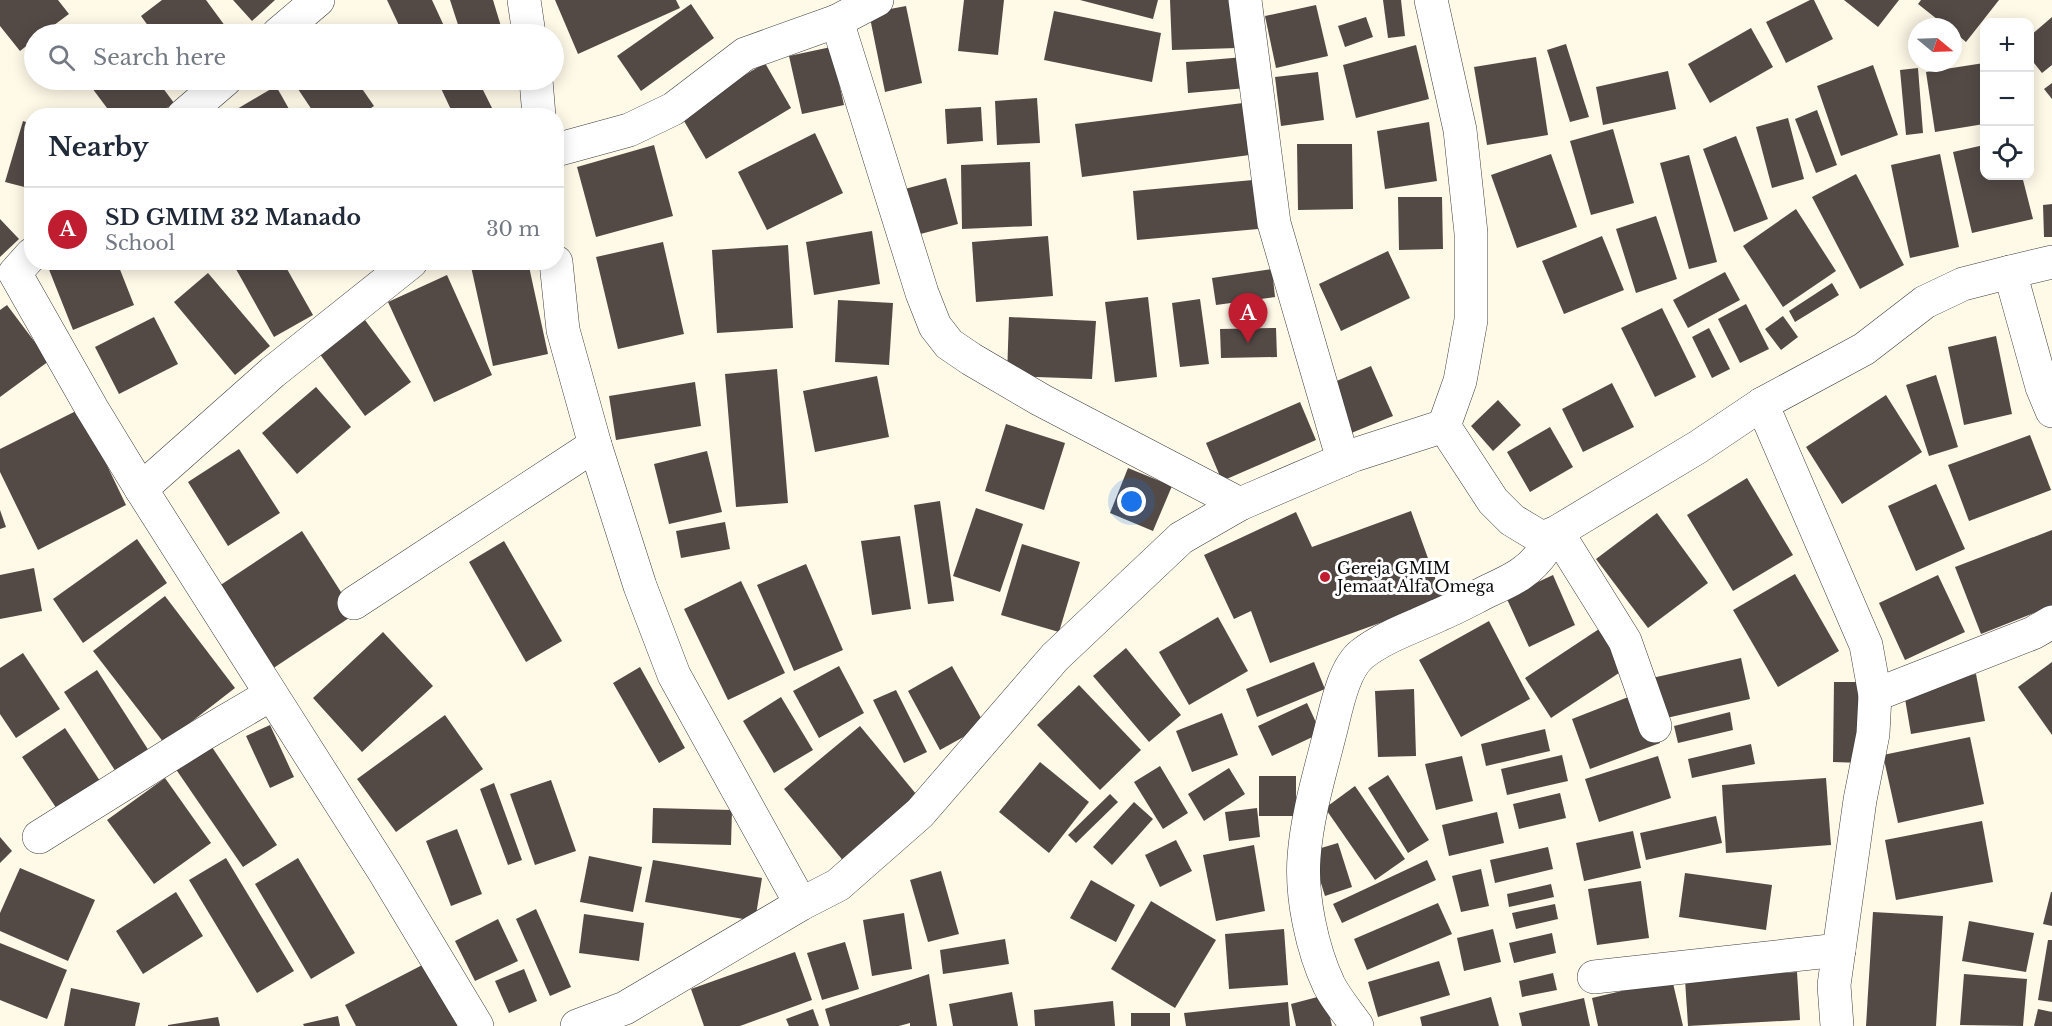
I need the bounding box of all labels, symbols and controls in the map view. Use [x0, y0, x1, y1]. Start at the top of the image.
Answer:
north arrow [1908, 18, 1962, 72]
map controls [1980, 18, 2034, 180]
button: + [1980, 18, 2034, 72]
search box [24, 24, 564, 90]
icon: search [45, 41, 78, 74]
text: Search here [93, 44, 226, 71]
button: − [1980, 72, 2034, 126]
button: locate [1980, 126, 2034, 180]
text: Nearby [48, 131, 149, 163]
text: SD GMIM 32 Manado [105, 204, 361, 231]
text: A [59, 217, 76, 241]
text: 30 m [486, 217, 540, 241]
text: School [105, 231, 175, 255]
pin: A [1228, 294, 1268, 343]
your location [1117, 487, 1146, 516]
place label: Gereja GMIM Jemaat Alfa Omega [1335, 558, 1494, 596]
marker: Gereja GMIM Jemaat Alfa Omega [1318, 570, 1332, 584]

